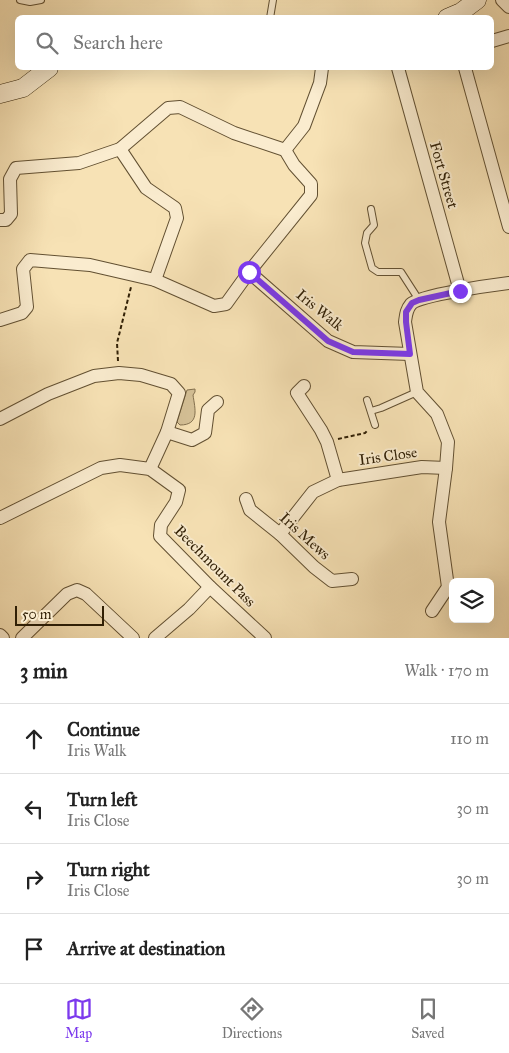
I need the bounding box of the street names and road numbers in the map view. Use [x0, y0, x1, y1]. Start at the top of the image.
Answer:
street label: Fort Street [426, 140, 462, 211]
street label: Iris Walk [293, 285, 347, 335]
street label: Iris Close [358, 443, 418, 469]
street label: Iris Mews [276, 509, 334, 563]
street label: Beechmount Pass [171, 522, 259, 610]

